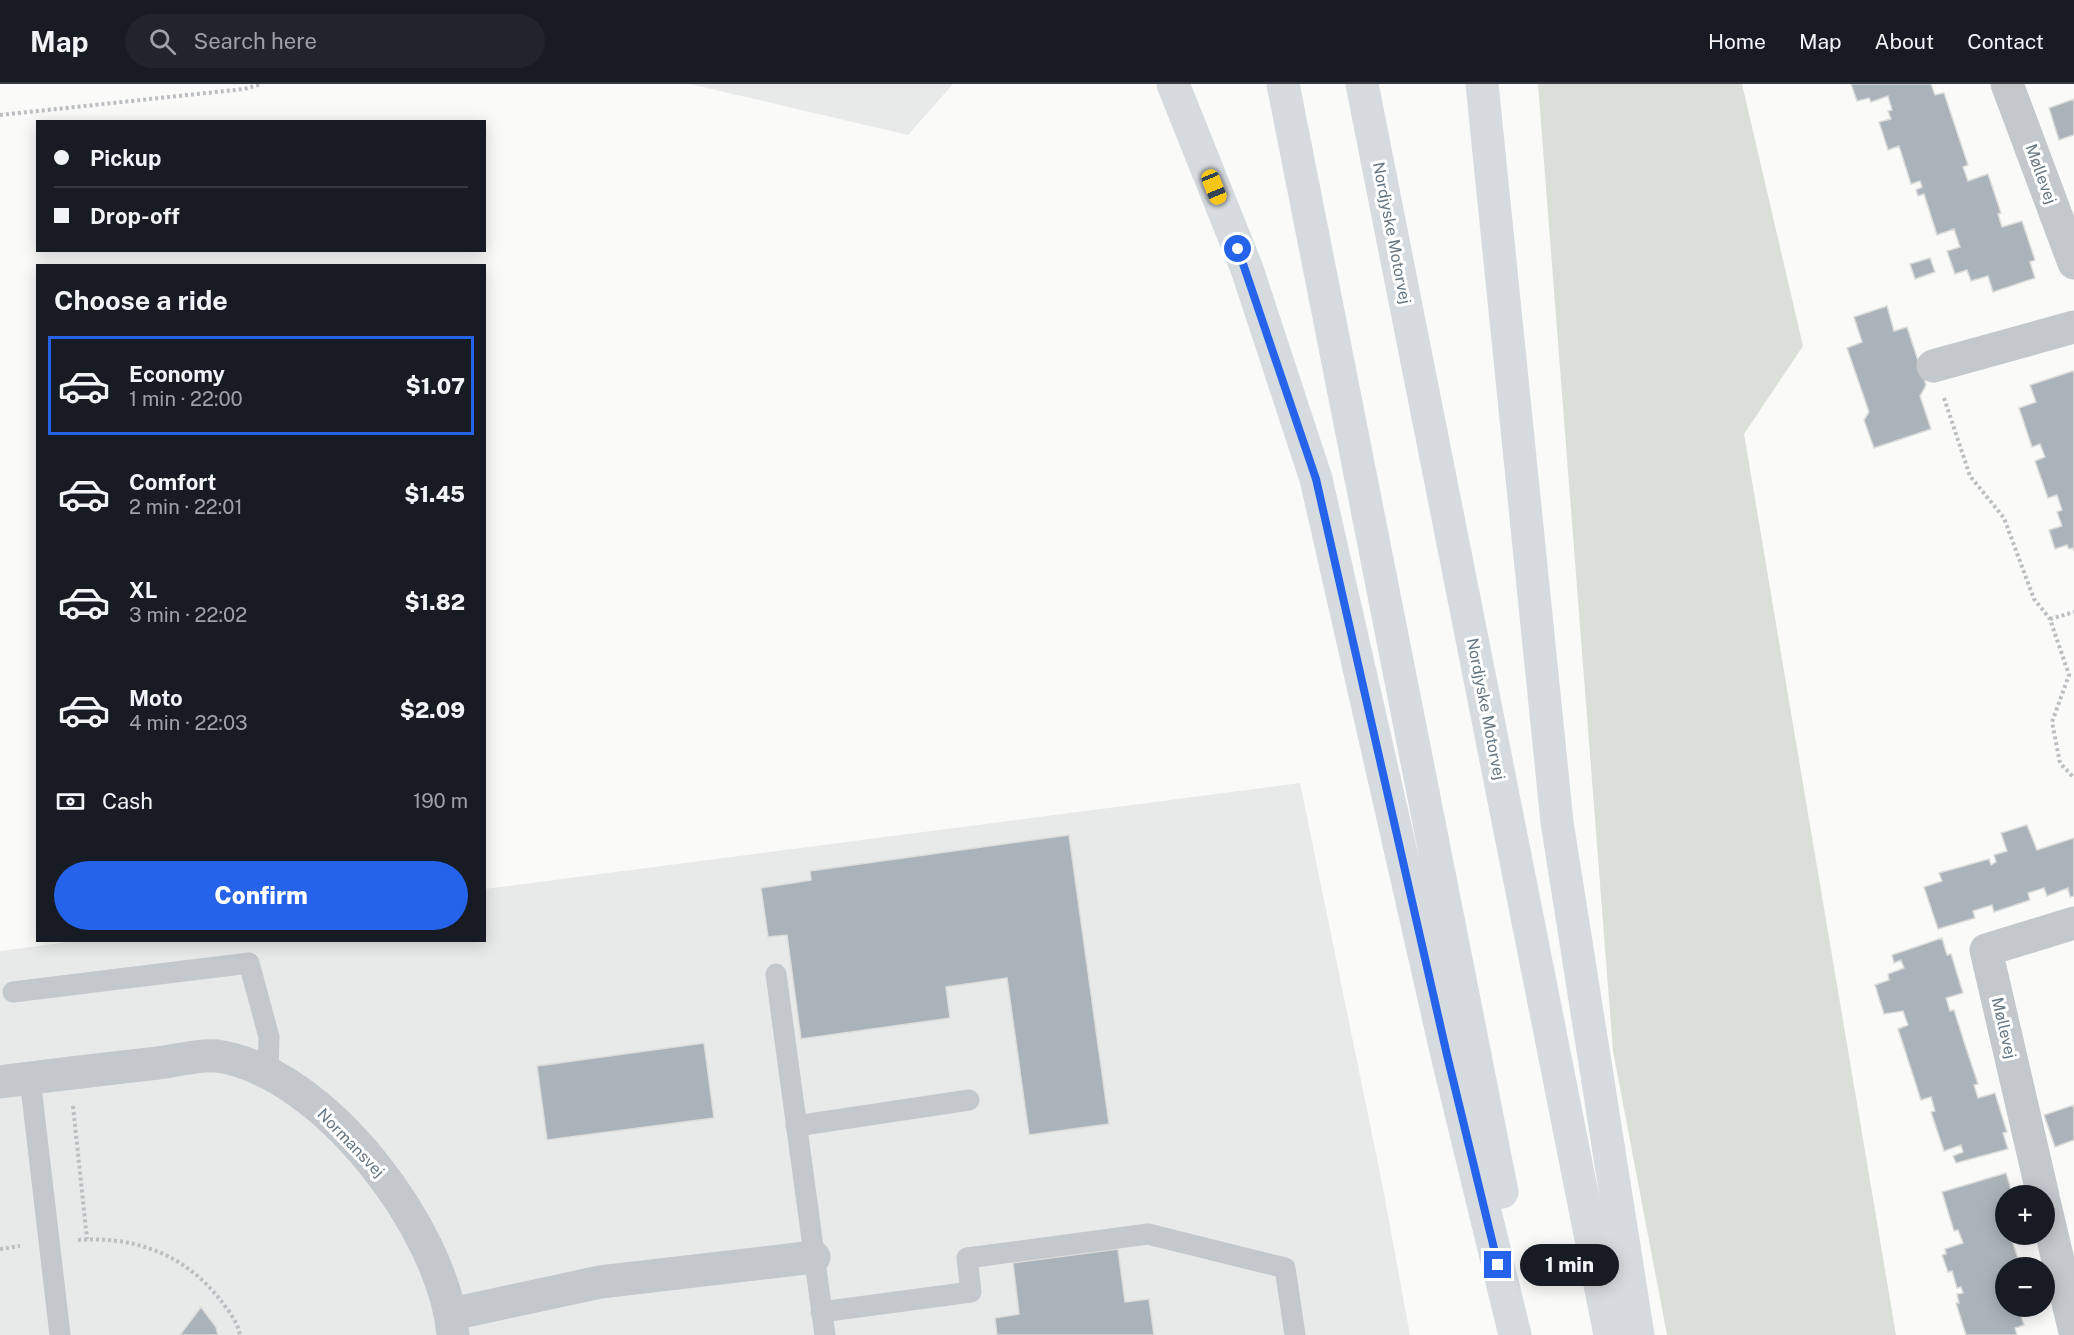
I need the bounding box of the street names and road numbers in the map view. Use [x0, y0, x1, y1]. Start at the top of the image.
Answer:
street label: Møllevej [2021, 141, 2061, 207]
street label: Nordjyske Motorvej [1369, 160, 1415, 306]
street label: Nordjyske Motorvej [1463, 636, 1509, 782]
street label: Møllevej [1988, 995, 2020, 1061]
street label: Normansvej [313, 1105, 389, 1181]

